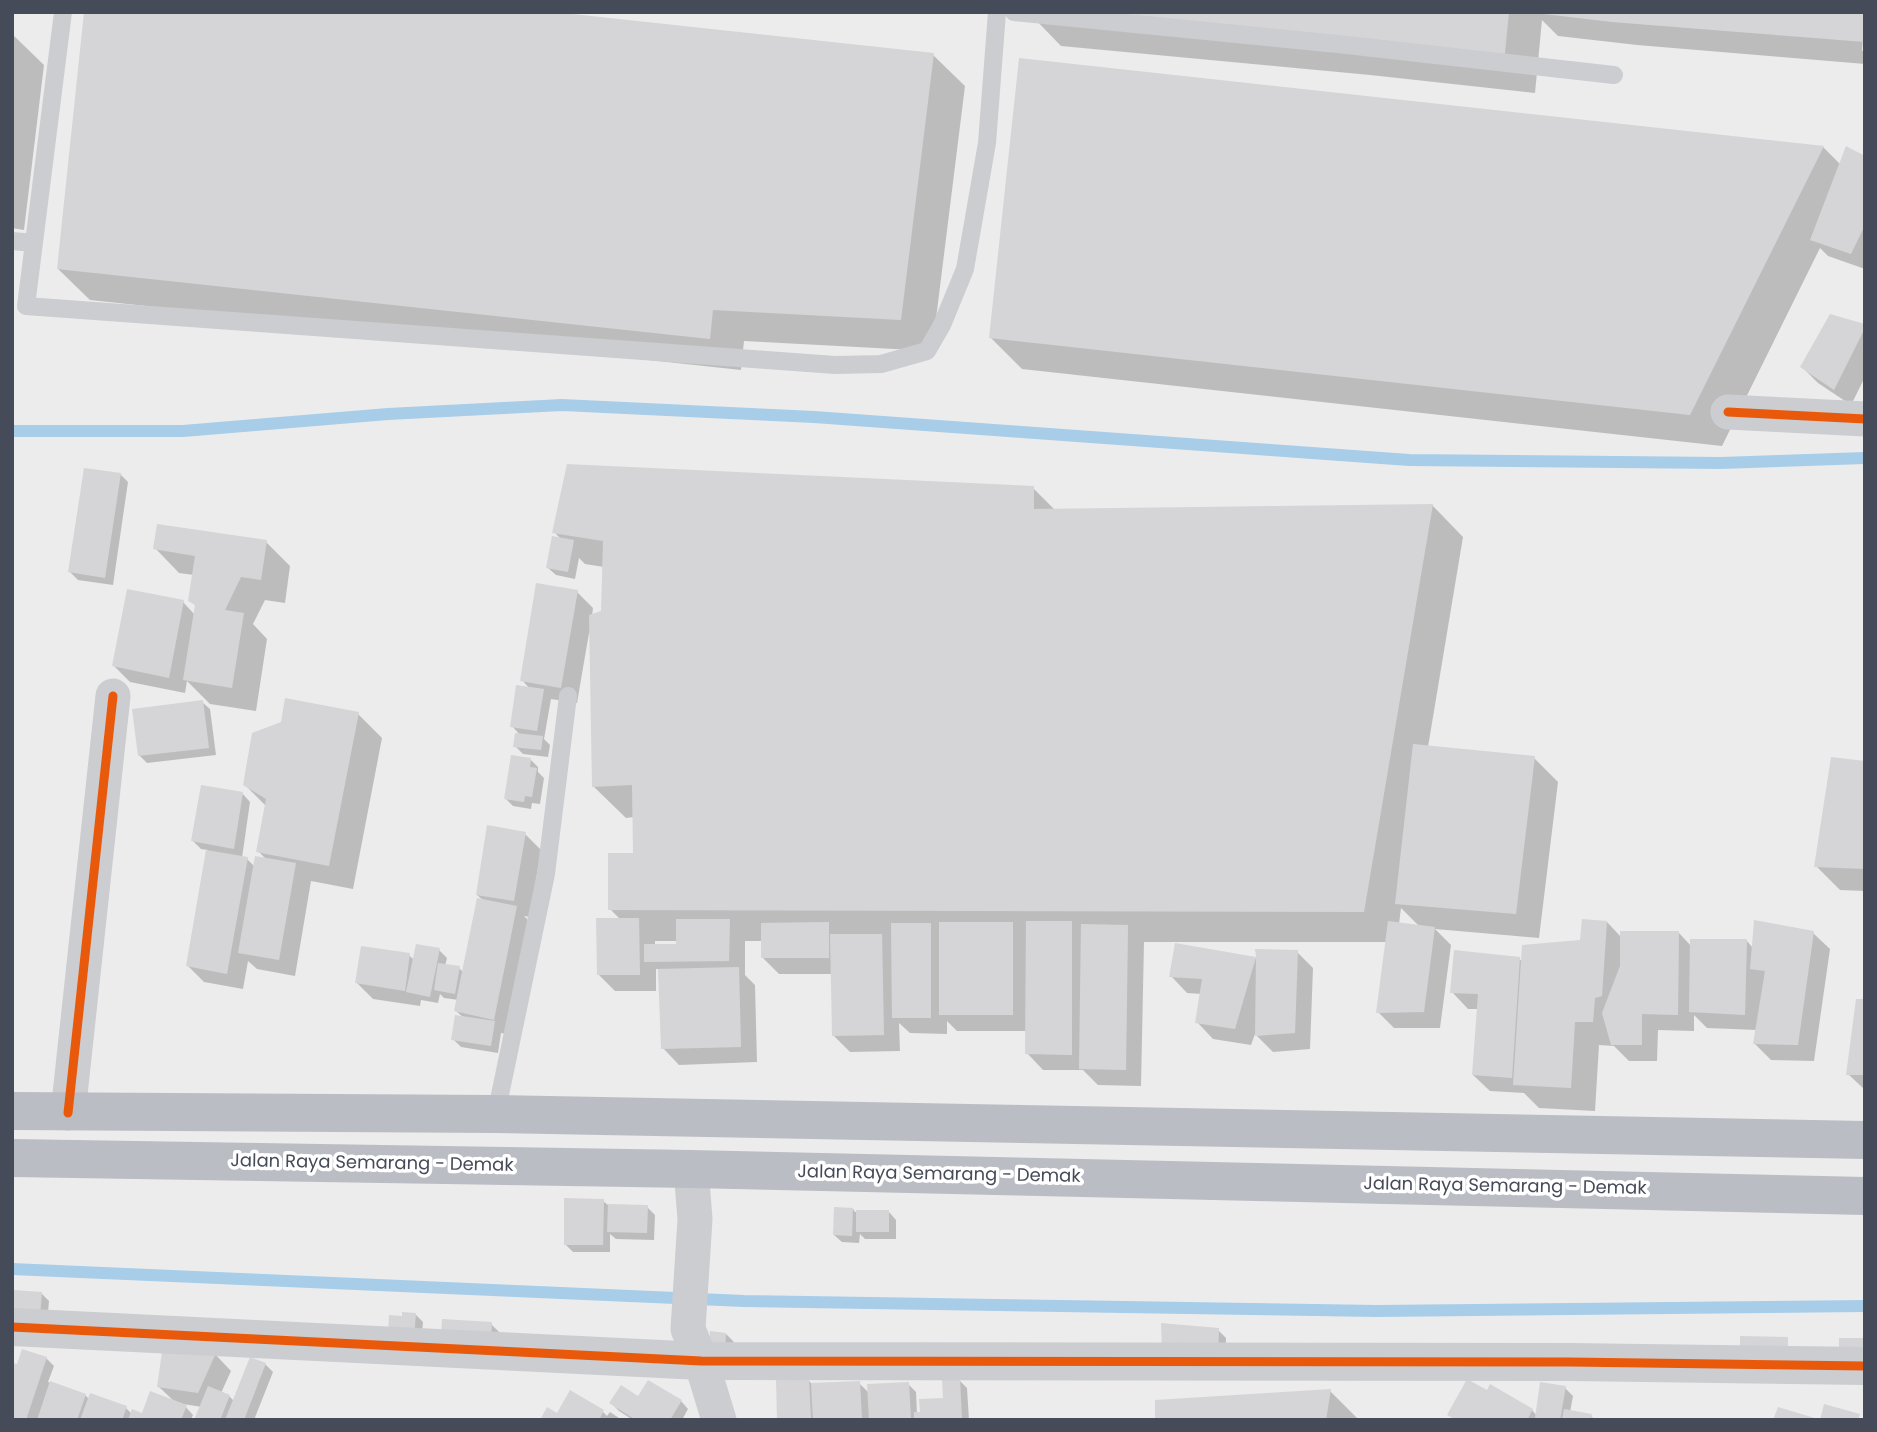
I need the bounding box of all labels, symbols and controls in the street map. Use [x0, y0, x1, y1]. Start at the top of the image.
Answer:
street label: Jalan Raya Semarang - Demak [230, 1151, 514, 1177]
street label: Jalan Raya Semarang - Demak [797, 1162, 1081, 1188]
street label: Jalan Raya Semarang - Demak [1363, 1174, 1647, 1200]

